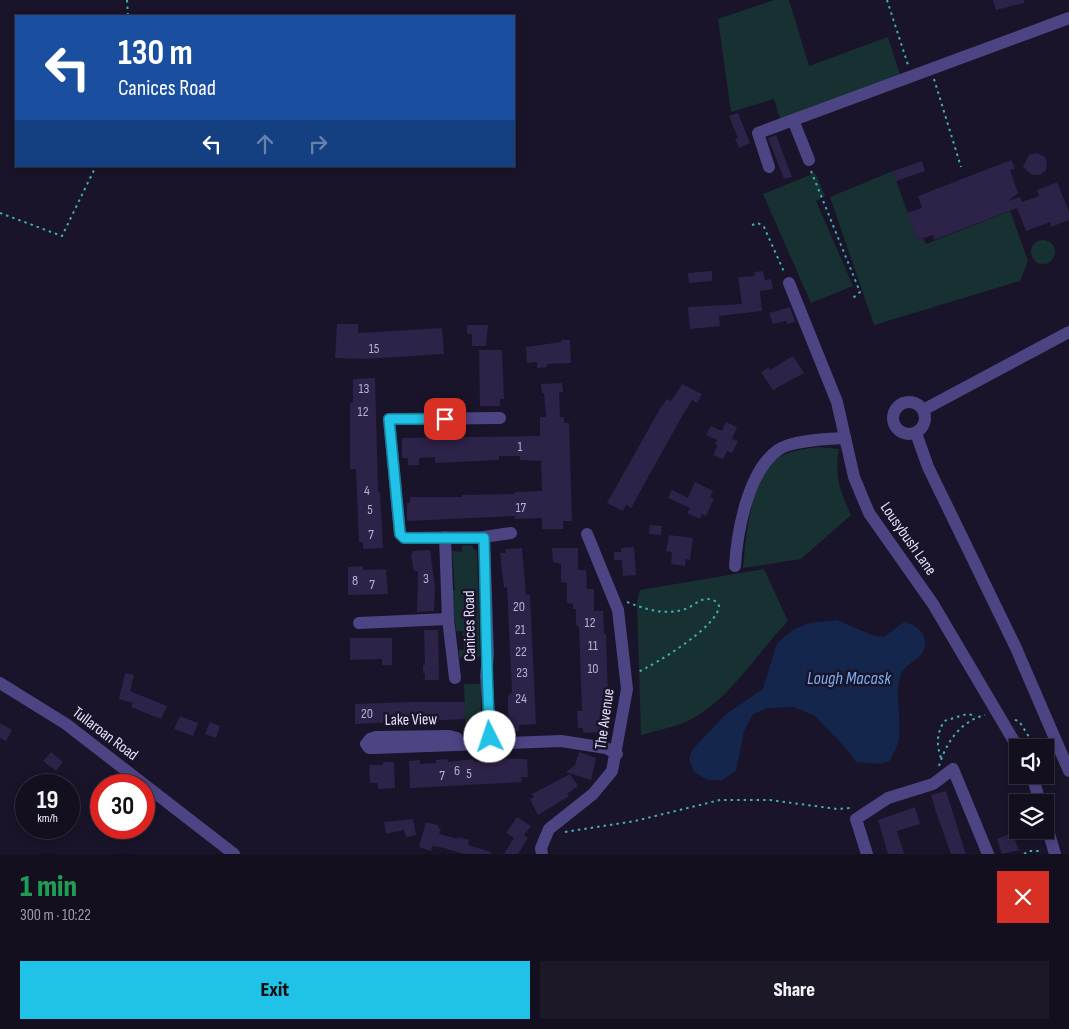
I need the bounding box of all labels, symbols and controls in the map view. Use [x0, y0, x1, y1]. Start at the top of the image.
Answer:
text: 130 m [118, 32, 193, 75]
icon: left [35, 35, 100, 100]
text: Canices Road [118, 75, 216, 102]
icon: left [198, 130, 226, 158]
icon: ahead [251, 130, 279, 158]
icon: right [304, 130, 332, 158]
house number: 15 [369, 340, 380, 357]
house number: 13 [359, 380, 370, 397]
pin [424, 398, 466, 440]
house number: 12 [358, 403, 369, 420]
icon: arrive [431, 405, 459, 433]
house number: 1 [518, 438, 523, 455]
house number: 4 [364, 482, 370, 499]
house number: 17 [516, 499, 527, 516]
street label: Lousybush Lane [876, 499, 940, 579]
house number: 5 [367, 501, 373, 518]
house number: 7 [368, 526, 374, 543]
house number: 3 [423, 570, 429, 587]
house number: 8 [352, 572, 358, 589]
house number: 7 [369, 576, 375, 593]
street label: Canices Road [460, 590, 480, 662]
house number: 20 [513, 598, 525, 615]
house number: 12 [585, 614, 596, 631]
house number: 21 [515, 621, 525, 638]
house number: 11 [588, 637, 598, 654]
house number: 22 [515, 643, 527, 660]
house number: 10 [587, 660, 599, 677]
house number: 23 [516, 664, 528, 681]
water label: Lough Macask [807, 668, 892, 689]
street label: The Avenue [591, 687, 619, 751]
house number: 24 [515, 690, 527, 707]
street label: Tullaroan Road [68, 703, 142, 765]
house number: 20 [361, 705, 373, 722]
street label: Lake View [385, 710, 437, 730]
position arrow [463, 710, 515, 762]
map controls [1009, 739, 1054, 839]
button: sound [1009, 739, 1054, 784]
house number: 6 [454, 762, 460, 779]
house number: 5 [466, 765, 472, 782]
house number: 7 [439, 767, 445, 784]
speed limit sign: 30 [90, 774, 155, 839]
text: 19 [37, 785, 58, 816]
button: layers [1009, 794, 1054, 839]
text: km/h [37, 811, 58, 826]
text: 1 min [20, 869, 77, 905]
button: close [997, 871, 1049, 923]
text: 300 m · 10:22 [20, 906, 91, 925]
button: Exit [20, 961, 530, 1019]
button: Share [540, 961, 1049, 1019]

